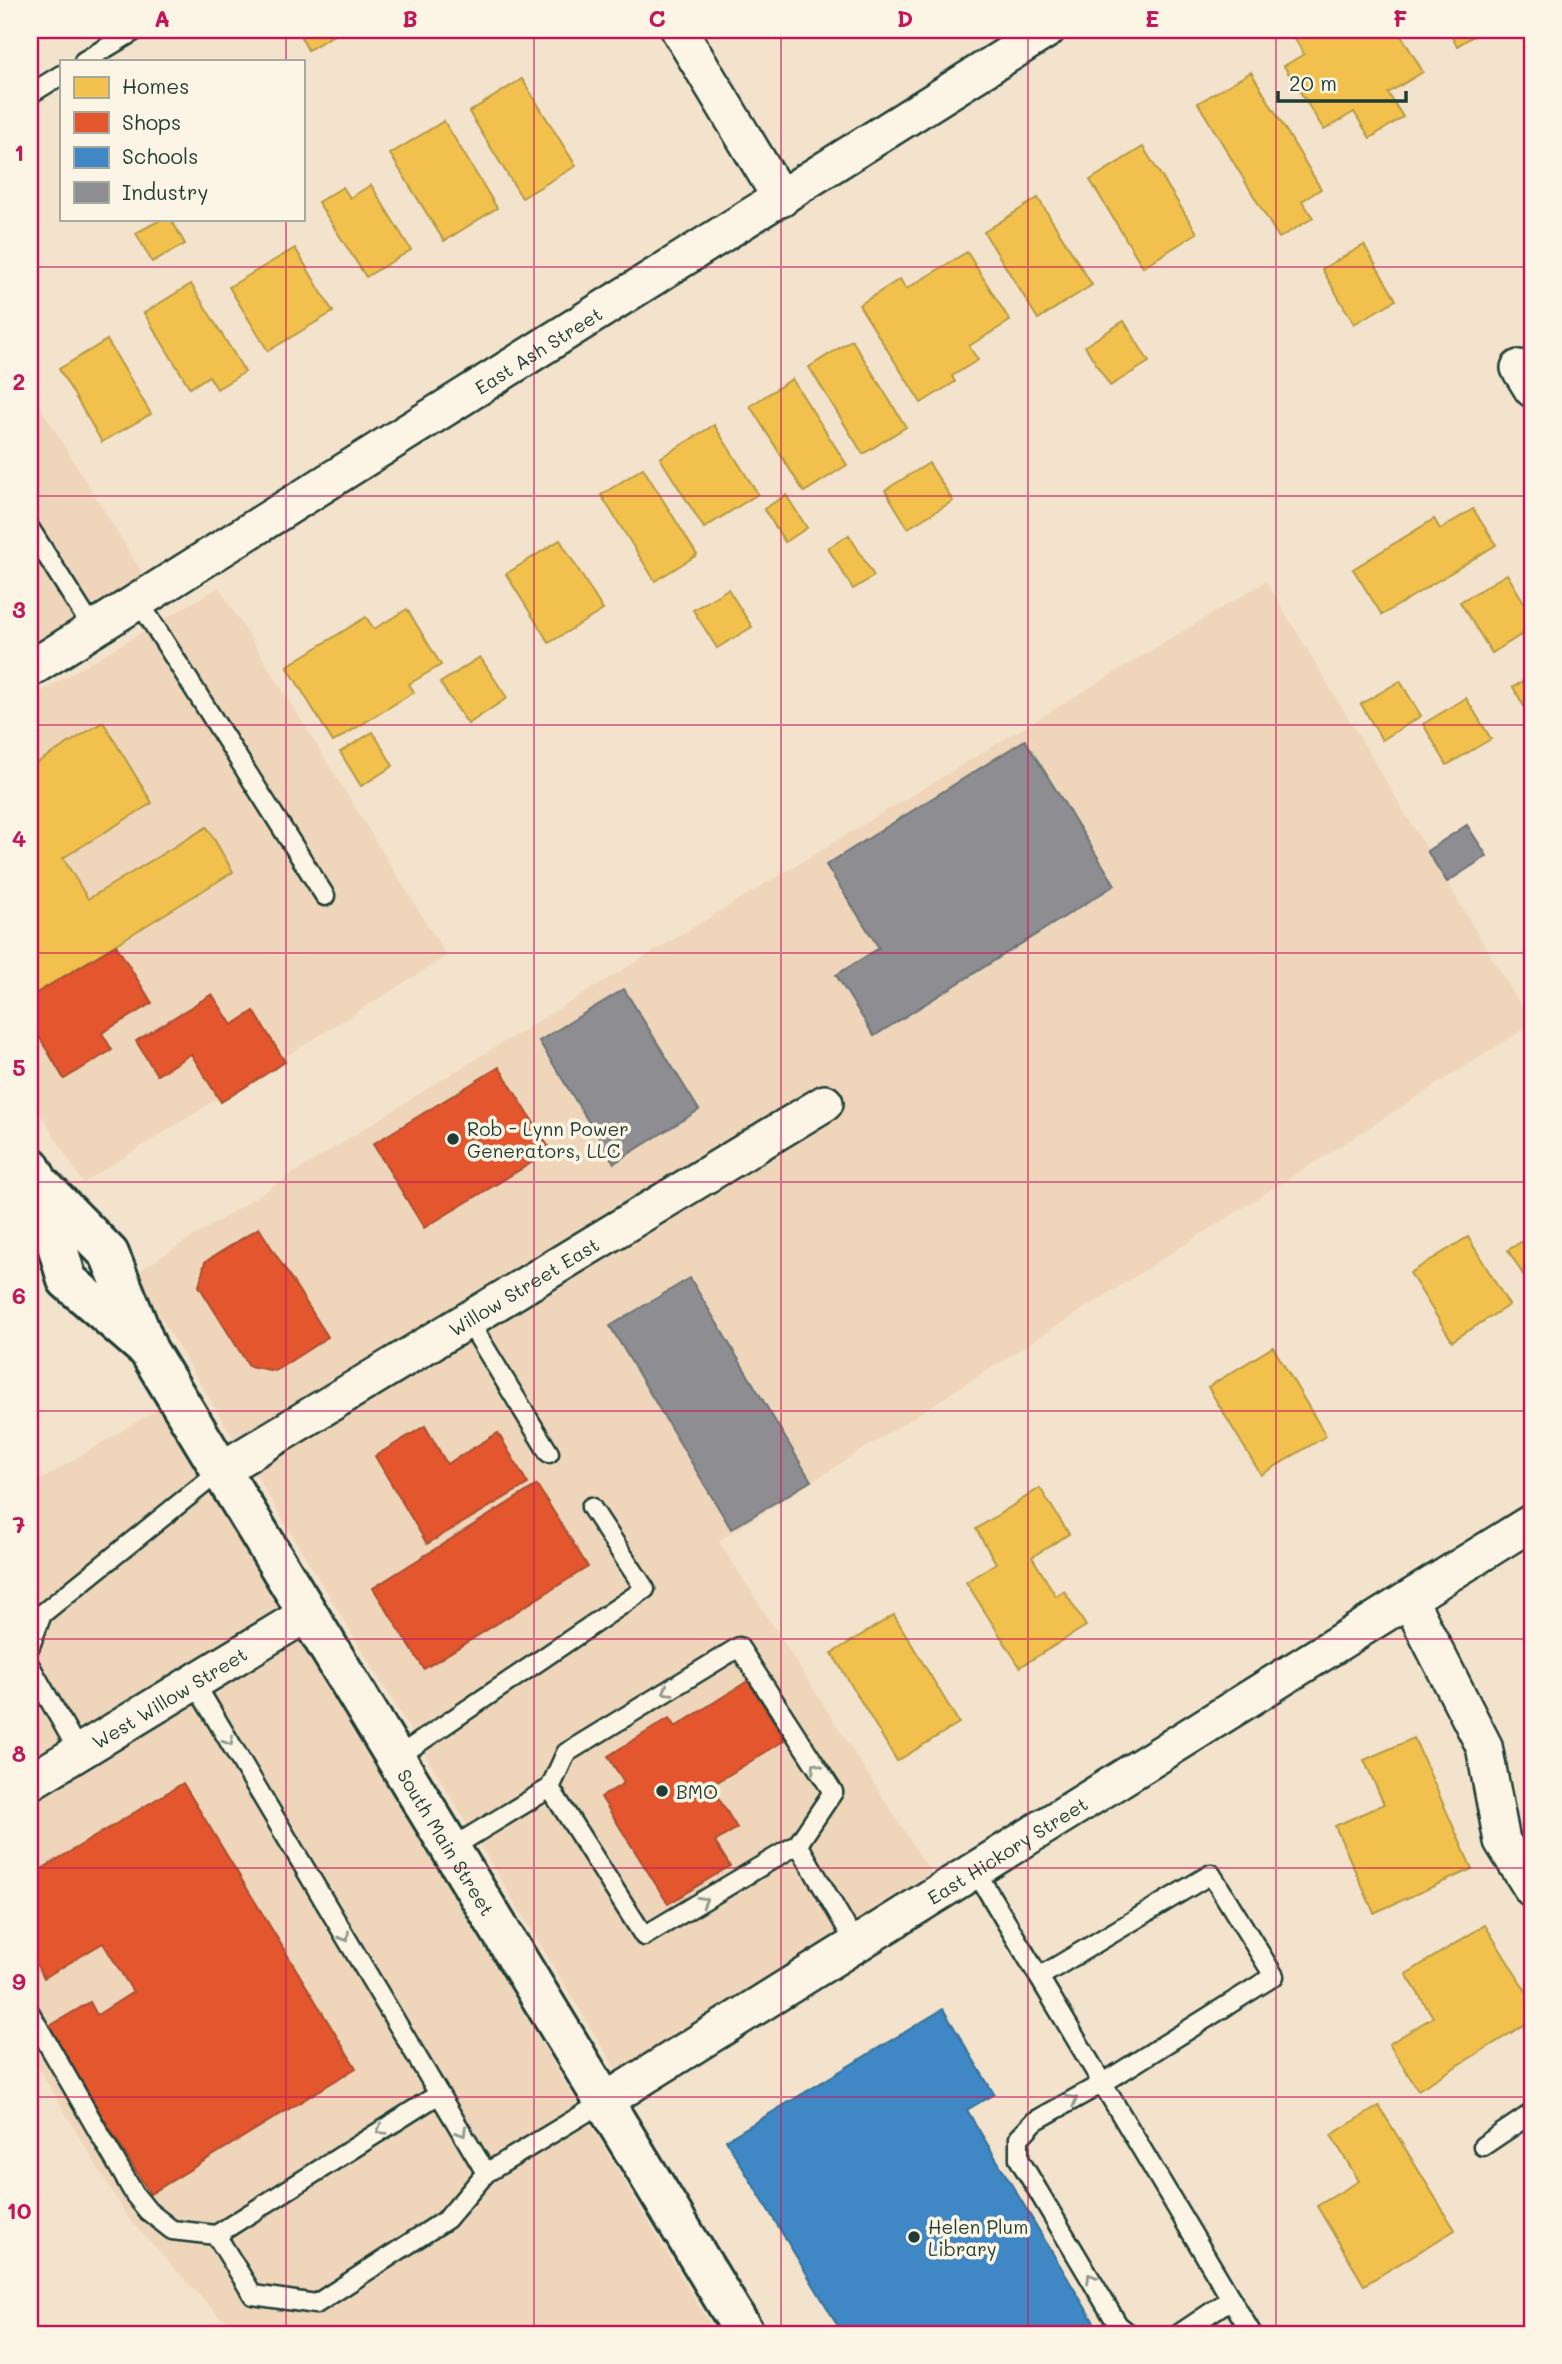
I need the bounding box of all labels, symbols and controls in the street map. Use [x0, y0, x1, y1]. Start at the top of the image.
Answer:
text: A [154, 3, 170, 33]
text: B [402, 3, 418, 33]
text: C [648, 3, 666, 33]
text: D [897, 3, 913, 33]
text: E [1145, 3, 1159, 33]
text: F [1393, 3, 1407, 33]
legend [60, 60, 304, 220]
scale bar [1278, 60, 1406, 104]
text: 20 m [1289, 69, 1337, 96]
text: Homes [122, 72, 189, 99]
text: Shops [122, 108, 181, 135]
text: 1 [14, 137, 24, 167]
text: Schools [122, 142, 198, 169]
text: Industry [122, 178, 209, 205]
street label: East Ash Street [470, 300, 607, 399]
text: 2 [13, 366, 25, 396]
text: 3 [12, 594, 26, 624]
text: 4 [12, 823, 26, 853]
text: 5 [12, 1052, 26, 1082]
place label: Rob - Lynn Power Generators, LLC [467, 1116, 629, 1163]
marker: Rob - Lynn Power Generators, LLC [445, 1131, 461, 1147]
street label: Willow Street East [444, 1231, 603, 1341]
text: 6 [12, 1280, 26, 1310]
text: 7 [13, 1509, 26, 1539]
street label: West Willow Street [87, 1641, 251, 1754]
one-way arrow [661, 1683, 674, 1696]
one-way arrow [221, 1734, 234, 1747]
text: 8 [12, 1738, 26, 1768]
one-way arrow [812, 1761, 825, 1774]
street label: South Main Street [392, 1764, 501, 1920]
place label: BMO [676, 1779, 718, 1804]
marker: BMO [654, 1783, 670, 1799]
street label: East Hickory Street [922, 1790, 1092, 1909]
one-way arrow [695, 1897, 708, 1910]
one-way arrow [337, 1929, 350, 1942]
text: 9 [12, 1966, 26, 1996]
one-way arrow [1066, 2095, 1079, 2108]
one-way arrow [376, 2122, 389, 2135]
one-way arrow [453, 2125, 466, 2138]
text: 10 [7, 2195, 32, 2225]
place label: Helen Plum Library [928, 2214, 1028, 2261]
marker: Helen Plum Library [906, 2229, 922, 2245]
one-way arrow [1086, 2273, 1099, 2286]

